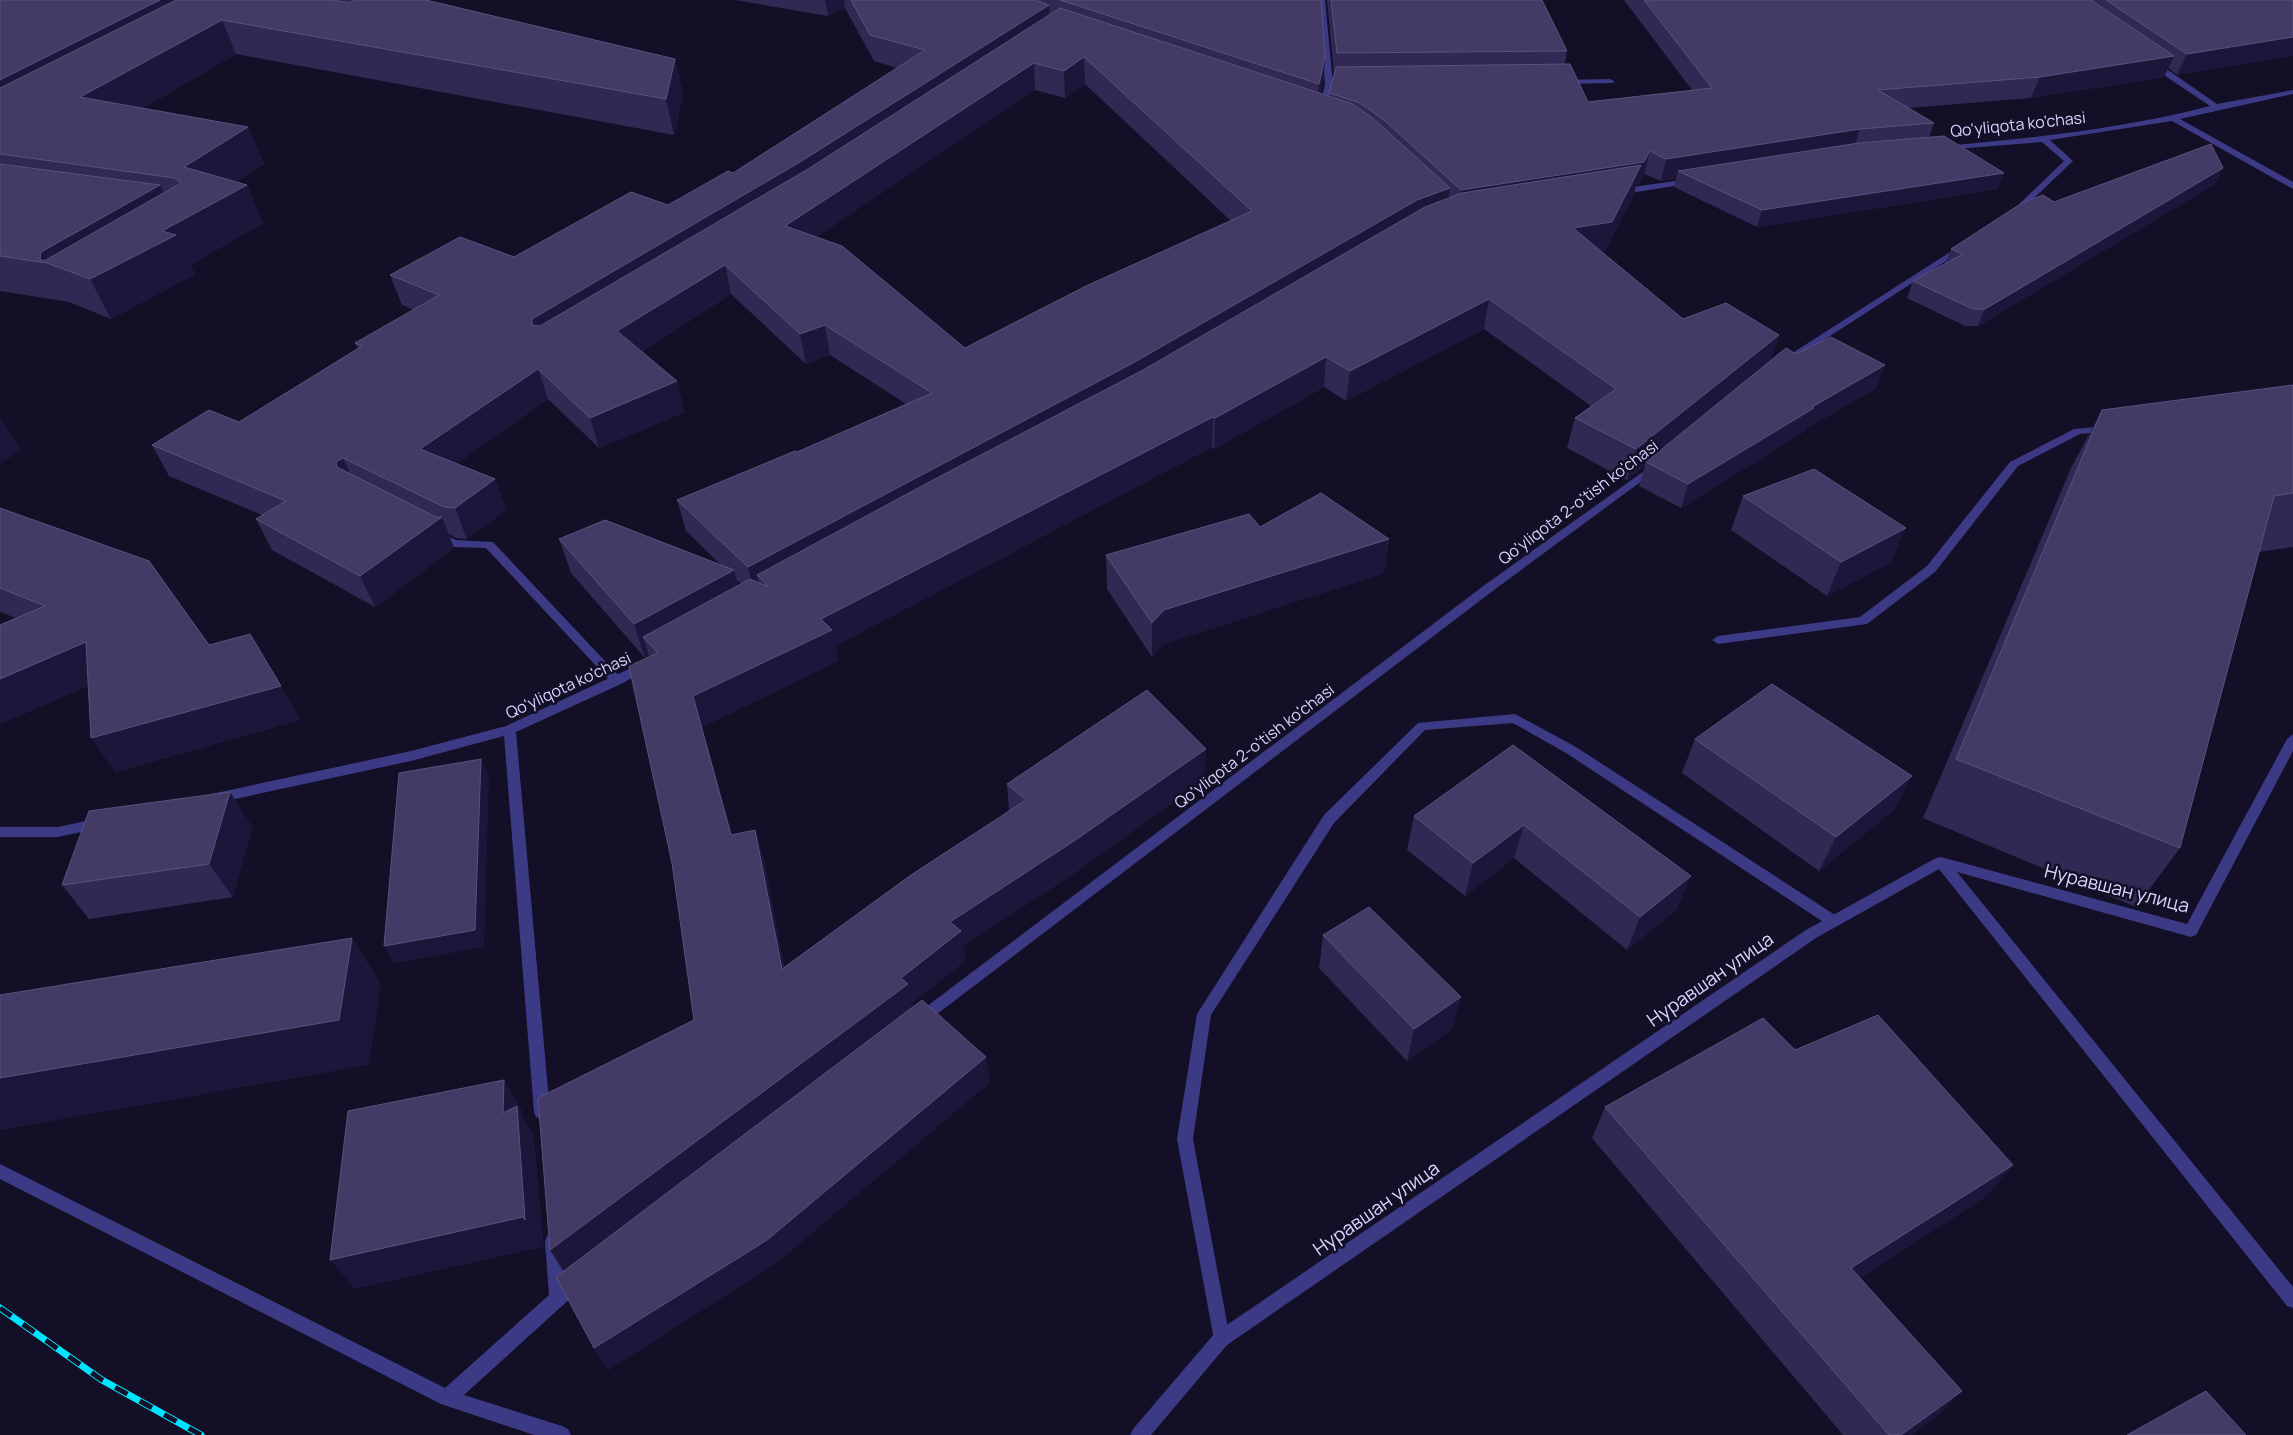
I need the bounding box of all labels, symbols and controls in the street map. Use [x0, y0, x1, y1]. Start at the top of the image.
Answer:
street label: Qo'yliqota ko'chasi [1949, 106, 2087, 142]
street label: Qo'yliqota 2-o'tish ko'chasi [1493, 434, 1663, 570]
street label: Qo'yliqota ko'chasi [502, 646, 634, 724]
street label: Qo'yliqota 2-o'tish ko'chasi [1169, 678, 1339, 814]
street label: Нуравшан улица [2042, 857, 2192, 919]
street label: Нуравшан улица [1642, 926, 1778, 1032]
street label: Нуравшан улица [1308, 1155, 1444, 1261]

